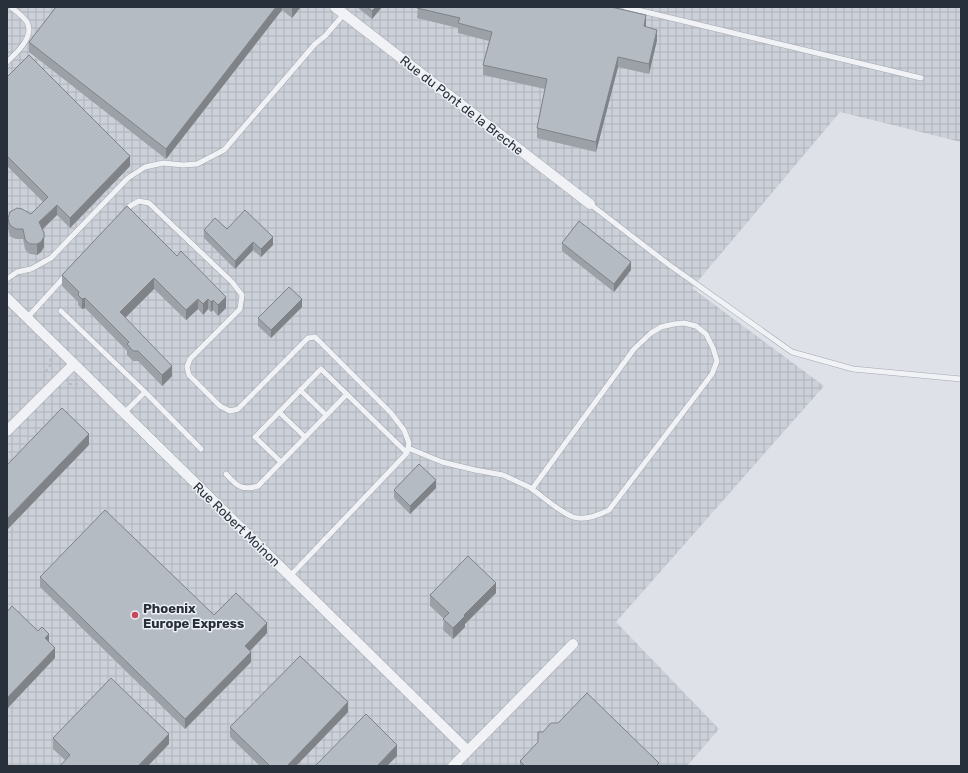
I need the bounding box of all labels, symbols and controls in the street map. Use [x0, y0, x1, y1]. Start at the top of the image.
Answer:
street label: Rue du Pont de la Breche [397, 53, 526, 158]
street label: Rue Robert Moinon [190, 479, 283, 570]
place label: Phoenix Europe Express [143, 601, 244, 631]
marker: Phoenix Europe Express [130, 610, 140, 620]

